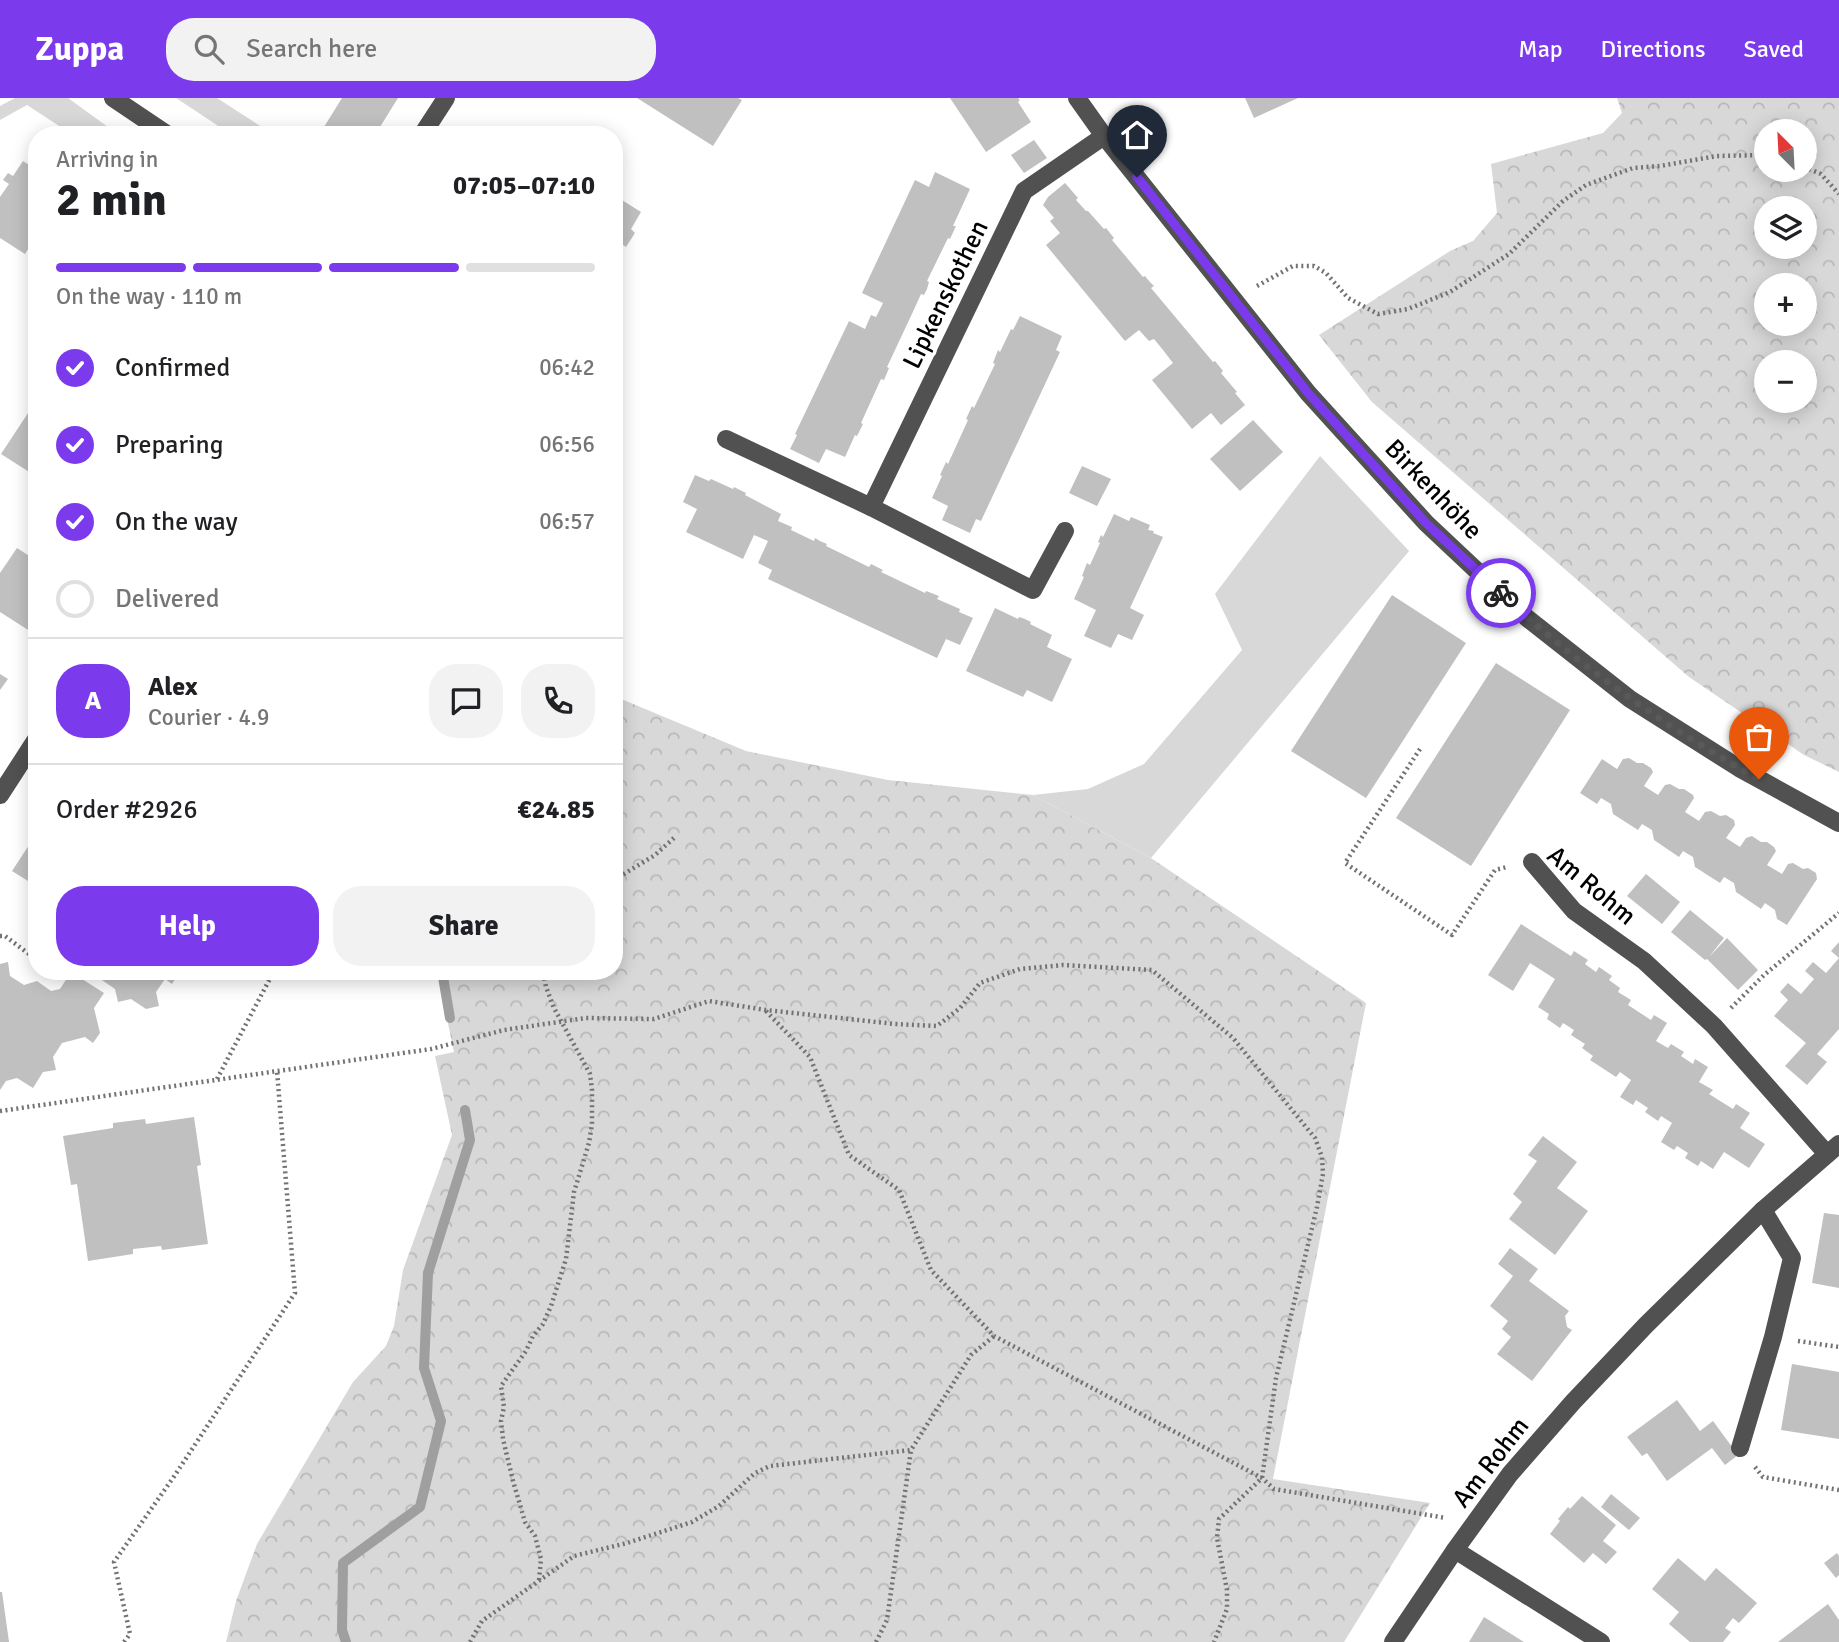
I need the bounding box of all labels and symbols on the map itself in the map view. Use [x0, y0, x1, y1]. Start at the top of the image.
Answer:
pin [1107, 105, 1167, 177]
north arrow [1754, 119, 1816, 182]
street label: Lipkenskothen [896, 215, 996, 374]
street label: Birkenhöhe [1378, 433, 1489, 546]
courier [1466, 558, 1536, 628]
pin [1729, 707, 1789, 779]
street label: Am Rohm [1540, 839, 1642, 932]
street label: Am Rohm [1446, 1411, 1536, 1514]

